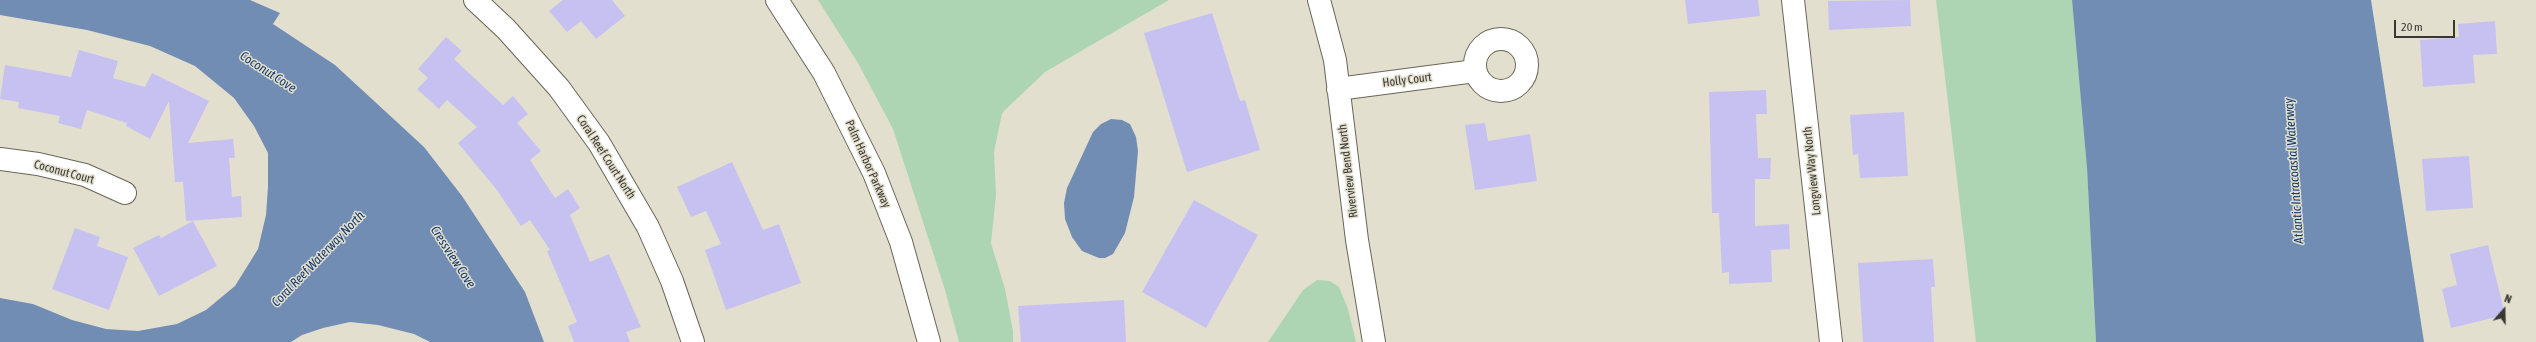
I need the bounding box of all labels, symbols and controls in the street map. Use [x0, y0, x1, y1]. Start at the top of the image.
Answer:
scale bar [2396, 12, 2457, 38]
text: 20 m [2401, 20, 2423, 34]
water label: Coconut Cove [237, 48, 299, 96]
street label: Holly Court [1382, 70, 1432, 90]
water label: Atlantic Intracoastal Waterway [2281, 98, 2307, 244]
street label: Coral Reef Court North [573, 112, 639, 202]
street label: Palm Harbor Parkway [842, 118, 894, 210]
street label: Riverview Bend North [1335, 123, 1361, 219]
street label: Longview Way North [1800, 126, 1824, 216]
street label: Coconut Court [32, 157, 96, 187]
water label: Coral Reef Waterway North [268, 208, 368, 310]
water label: Cressview Cove [427, 223, 479, 291]
north arrow [2484, 290, 2524, 330]
text: N [2503, 292, 2513, 305]

